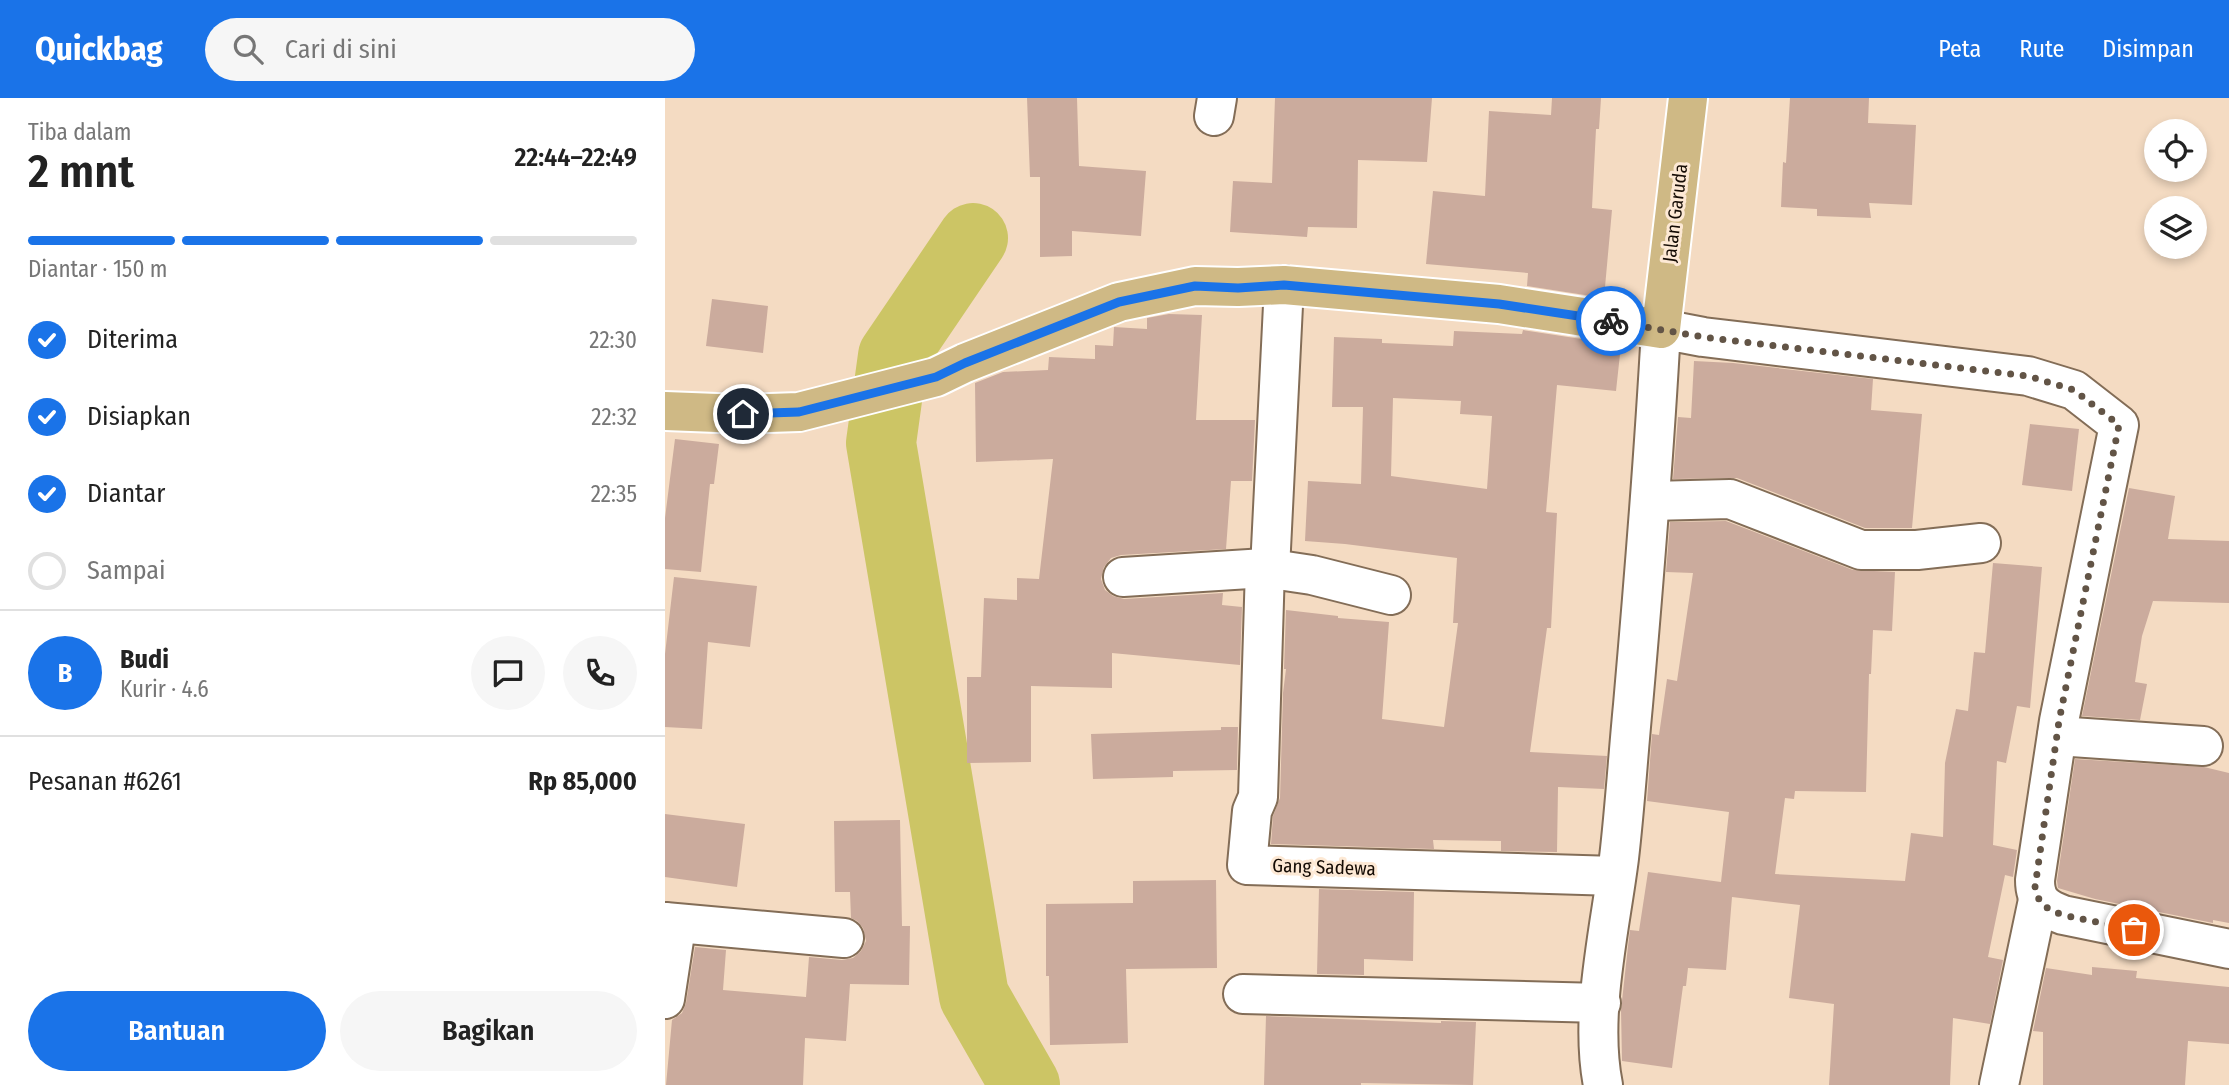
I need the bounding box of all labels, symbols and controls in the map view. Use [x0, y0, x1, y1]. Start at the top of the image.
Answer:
search box [205, 18, 695, 81]
text: Quickbag [35, 29, 163, 69]
icon: search [229, 30, 267, 68]
text: Cari di sini [285, 34, 397, 65]
text: Peta [1938, 35, 1981, 63]
text: Rute [2019, 35, 2064, 63]
text: Disimpan [2102, 35, 2194, 63]
text: Tiba dalam [28, 118, 131, 146]
map controls [2144, 119, 2207, 259]
button: locate [2144, 119, 2207, 182]
text: 22:44–22:49 [514, 142, 637, 173]
text: 2 mnt [28, 144, 134, 199]
street label: Jalan Garuda [1658, 162, 1692, 264]
button: layers [2144, 196, 2207, 259]
text: Diantar · 150 m [28, 255, 168, 283]
courier [1576, 286, 1646, 356]
icon: bike [1592, 302, 1630, 340]
icon: check [28, 321, 66, 359]
text: Diterima [87, 324, 178, 355]
text: 22:30 [589, 326, 637, 354]
pin [713, 384, 773, 444]
icon: home [724, 395, 762, 433]
icon: check [28, 398, 66, 436]
text: Disiapkan [87, 401, 191, 432]
text: 22:32 [591, 403, 637, 431]
icon: check [28, 475, 66, 513]
text: Diantar [87, 478, 165, 509]
text: 22:35 [591, 480, 637, 508]
text: Sampai [87, 555, 166, 586]
button: chat [471, 636, 545, 710]
button: phone [563, 636, 637, 710]
text: Budi [120, 644, 169, 675]
text: B [58, 658, 72, 689]
text: Kurir · 4.6 [120, 675, 209, 703]
text: Pesanan #6261 [28, 766, 182, 797]
text: Rp 85,000 [528, 766, 637, 797]
street label: Gang Sadewa [1272, 854, 1376, 880]
pin [2104, 900, 2164, 960]
icon: bag [2115, 911, 2153, 949]
button: Bantuan [28, 991, 326, 1071]
button: Bagikan [340, 991, 637, 1071]

